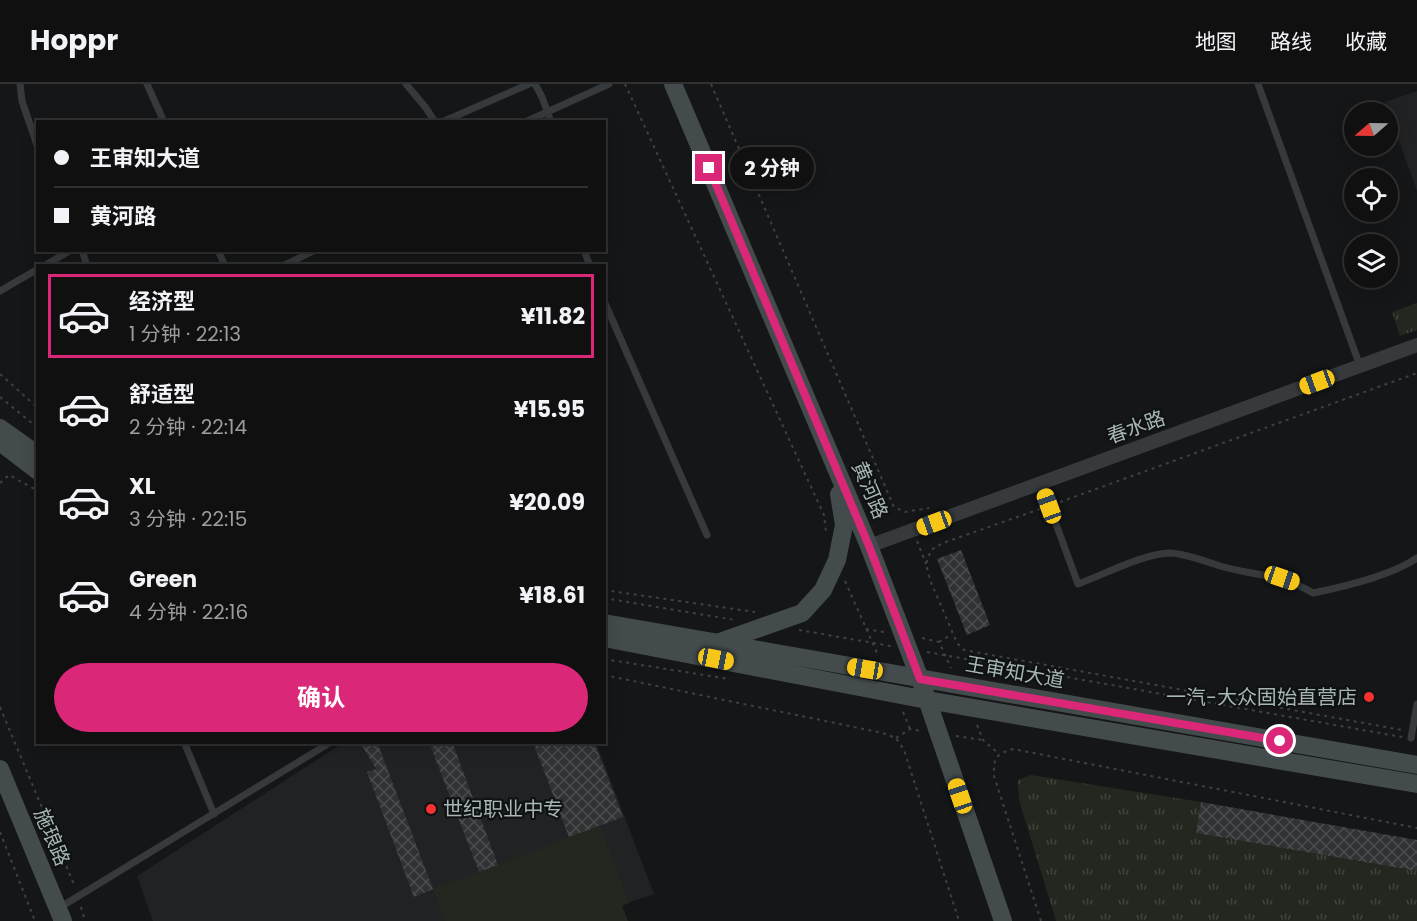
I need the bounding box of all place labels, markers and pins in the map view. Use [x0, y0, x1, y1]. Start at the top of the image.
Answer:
place label: 一汽-大众固始直营店 [1166, 683, 1357, 711]
marker: 一汽-大众固始直营店 [1362, 690, 1376, 704]
place label: 世纪职业中专 [443, 795, 563, 823]
marker: 世纪职业中专 [424, 802, 438, 816]

